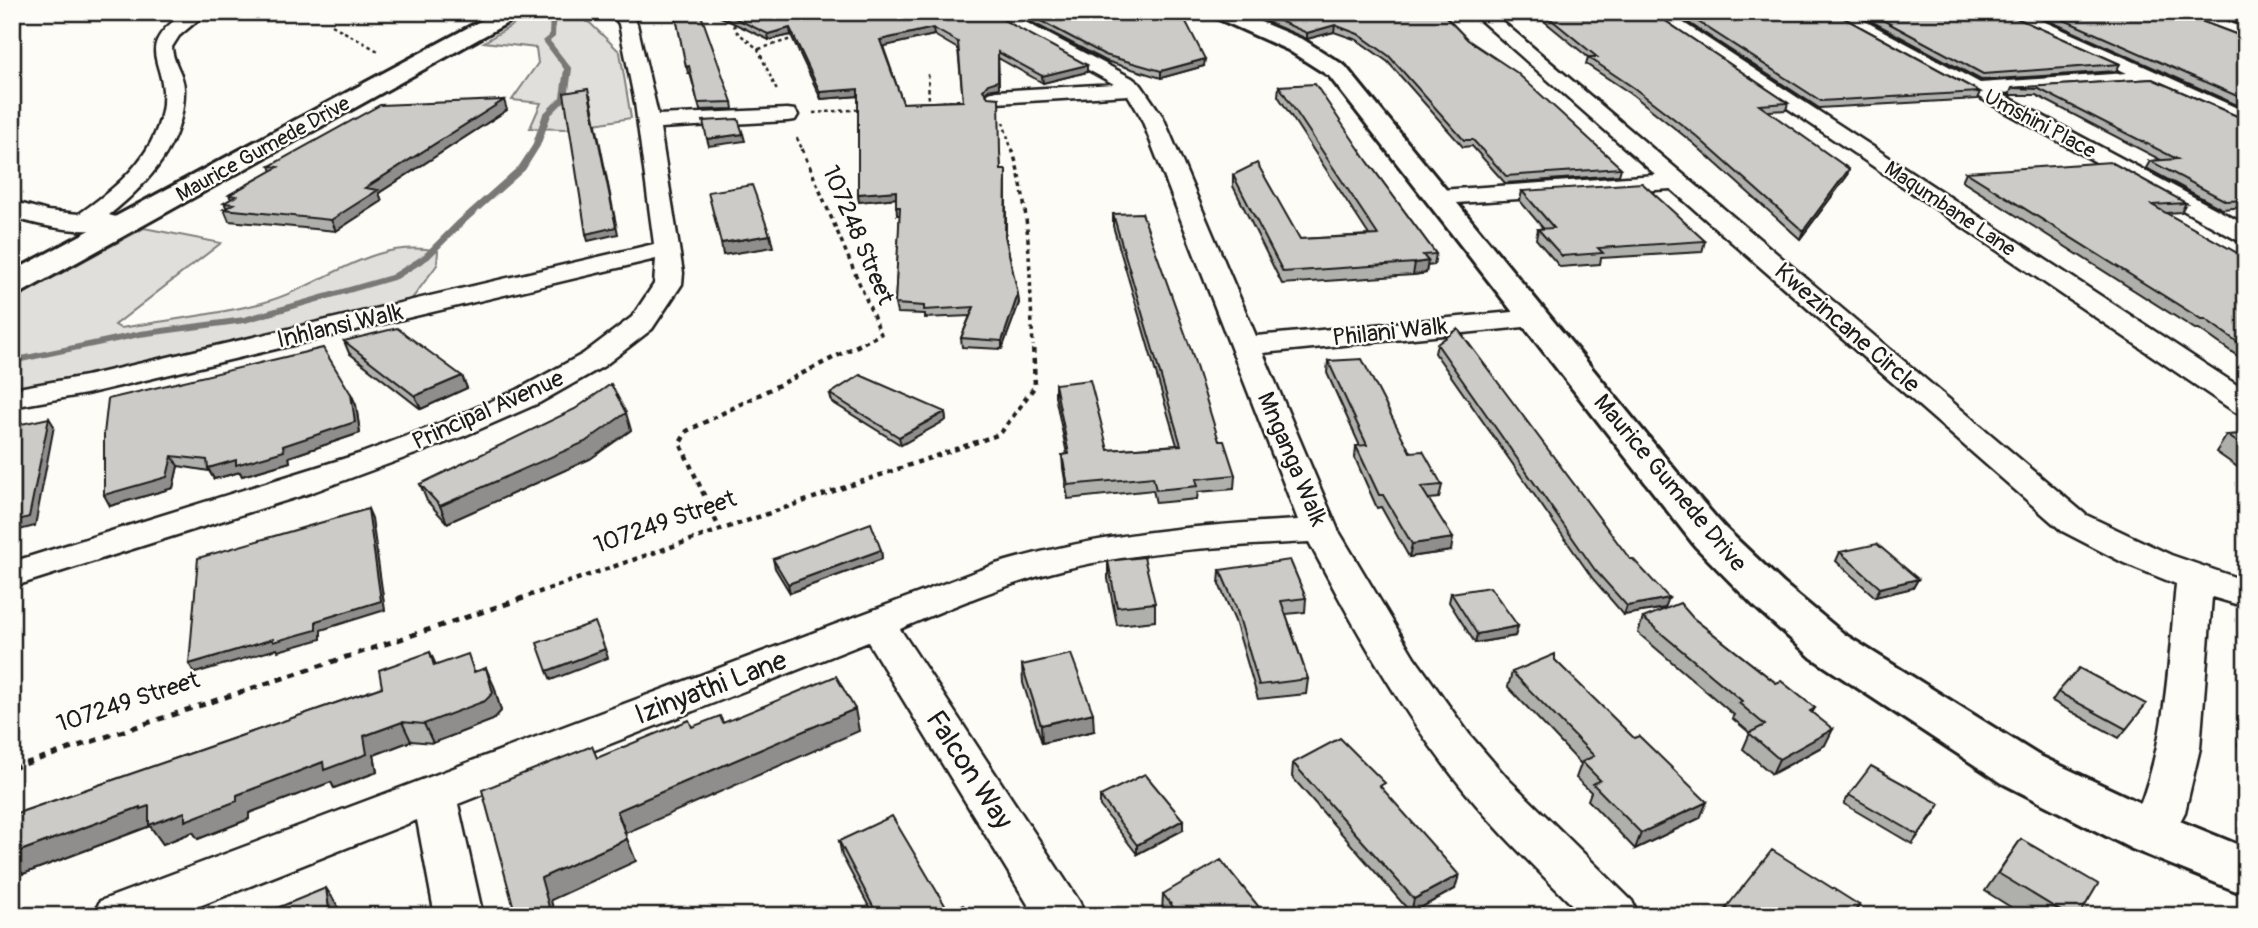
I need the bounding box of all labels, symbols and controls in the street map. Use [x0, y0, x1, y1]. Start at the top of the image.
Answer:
street label: Umshini Place [1979, 83, 2101, 165]
street label: Maurice Gumede Drive [171, 90, 355, 208]
street label: Maqumbane Lane [1879, 155, 2021, 263]
street label: 107248 Street [816, 161, 900, 309]
street label: Kwezincane Circle [1768, 257, 1926, 399]
street label: Inhlansi Walk [274, 297, 406, 355]
street label: Philani Walk [1331, 312, 1449, 352]
street label: Principal Avenue [408, 364, 568, 456]
street label: Mnganga Walk [1251, 388, 1333, 530]
street label: Maurice Gumede Drive [1587, 388, 1753, 578]
street label: 107249 Street [590, 484, 740, 560]
street label: Izinyathi Lane [630, 643, 792, 733]
street label: 107249 Street [53, 665, 203, 739]
street label: Falcon Way [918, 704, 1020, 836]

